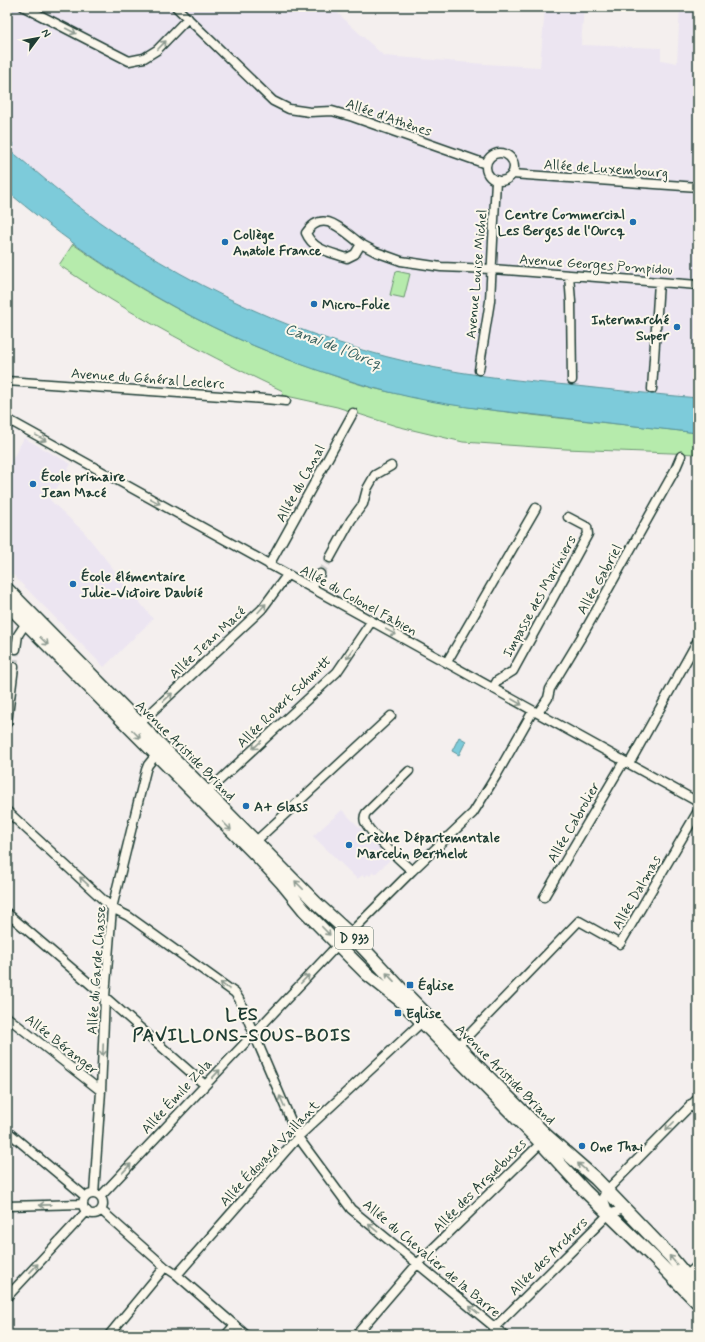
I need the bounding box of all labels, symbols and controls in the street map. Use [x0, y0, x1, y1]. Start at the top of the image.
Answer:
north arrow [18, 18, 58, 58]
text: N [38, 26, 54, 40]
one-way arrow [65, 28, 77, 36]
one-way arrow [157, 40, 167, 50]
street label: Allée d'Athènes [343, 95, 434, 141]
street label: Allée de Luxembourg [543, 156, 669, 182]
place label: Centre Commercial Les Berges de l'Ourcq [498, 206, 626, 243]
street label: Avenue Louise Michel [462, 209, 492, 340]
marker: Centre Commercial Les Berges de l'Ourcq [628, 217, 638, 227]
place label: Collège Anatole France [233, 226, 322, 260]
marker: Collège Anatole France [220, 237, 230, 247]
street label: Avenue Georges Pompidou [519, 251, 673, 280]
place label: Micro-Folie [322, 296, 390, 314]
marker: Micro-Folie [309, 299, 319, 309]
place label: Intermarché Super [591, 311, 670, 345]
water label: Canal de l'Ourcq [282, 319, 385, 375]
marker: Intermarché Super [672, 322, 682, 332]
street label: Avenue du Général Leclerc [70, 365, 226, 393]
one-way arrow [35, 435, 47, 442]
street label: Allée du Canal [272, 441, 330, 526]
place label: École primaire Jean Macé [41, 468, 126, 502]
marker: École primaire Jean Macé [28, 479, 38, 489]
one-way arrow [149, 498, 161, 506]
street label: Impasse des Mariniers [499, 532, 581, 661]
street label: Allée Gabriel [573, 541, 627, 618]
street label: Allée du Colonel Fabien [297, 561, 420, 641]
place label: École élémentaire Julie-Victoire Daubié [81, 568, 204, 602]
marker: École élémentaire Julie-Victoire Daubié [68, 579, 78, 589]
street label: Allée Jean Macé [166, 603, 250, 683]
one-way arrow [257, 603, 267, 613]
one-way arrow [384, 629, 396, 637]
one-way arrow [39, 637, 49, 646]
one-way arrow [346, 649, 354, 660]
street label: Allée Robert Schmitt [233, 651, 337, 752]
one-way arrow [162, 693, 172, 702]
street label: Avenue Aristide Briand [131, 697, 239, 805]
one-way arrow [511, 698, 523, 706]
one-way arrow [131, 729, 141, 739]
one-way arrow [252, 741, 263, 750]
street label: Allée Cabrolier [544, 779, 604, 866]
place label: A+ Glass [254, 798, 309, 816]
marker: A+ Glass [241, 801, 251, 811]
one-way arrow [222, 821, 232, 831]
place label: Crèche Départementale Marcelin Berthelot [357, 829, 500, 863]
marker: Crèche Départementale Marcelin Berthelot [344, 840, 354, 850]
street label: Allée Dalmas [608, 852, 665, 933]
one-way arrow [79, 876, 89, 886]
one-way arrow [294, 880, 303, 890]
street label: Allée du Garde Chasse [84, 904, 111, 1035]
one-way arrow [321, 926, 330, 936]
road number: D 933 [335, 927, 373, 949]
one-way arrow [385, 972, 395, 982]
one-way arrow [300, 974, 310, 984]
place label: Église [418, 977, 454, 996]
marker: Église [405, 980, 415, 990]
one-way arrow [220, 982, 231, 990]
district label: LES PAVILLONS-SOUS-BOIS [133, 1003, 351, 1048]
place label: Eglise [406, 1005, 442, 1024]
marker: Eglise [393, 1008, 403, 1018]
street label: Allée Béranger [21, 1011, 102, 1080]
street label: Avenue Aristide Briand [451, 1021, 559, 1129]
one-way arrow [99, 1043, 107, 1056]
street label: Allée Émile Zola [137, 1055, 216, 1138]
one-way arrow [211, 1068, 220, 1079]
one-way arrow [278, 1095, 285, 1107]
street label: Allée Édouard Vaillant [216, 1096, 324, 1211]
one-way arrow [665, 1121, 675, 1131]
street label: Allée des Arquebuses [429, 1135, 530, 1236]
place label: One Thai [590, 1138, 643, 1156]
marker: One Thai [577, 1141, 587, 1151]
one-way arrow [122, 1163, 131, 1173]
one-way arrow [576, 1163, 587, 1172]
street label: Allée du Chevalier de la Barre [359, 1196, 504, 1322]
one-way arrow [39, 1201, 52, 1209]
street label: Allée des Archers [506, 1214, 592, 1300]
one-way arrow [368, 1223, 379, 1232]
one-way arrow [668, 1255, 677, 1265]
one-way arrow [29, 1263, 38, 1273]
one-way arrow [468, 1306, 479, 1315]

